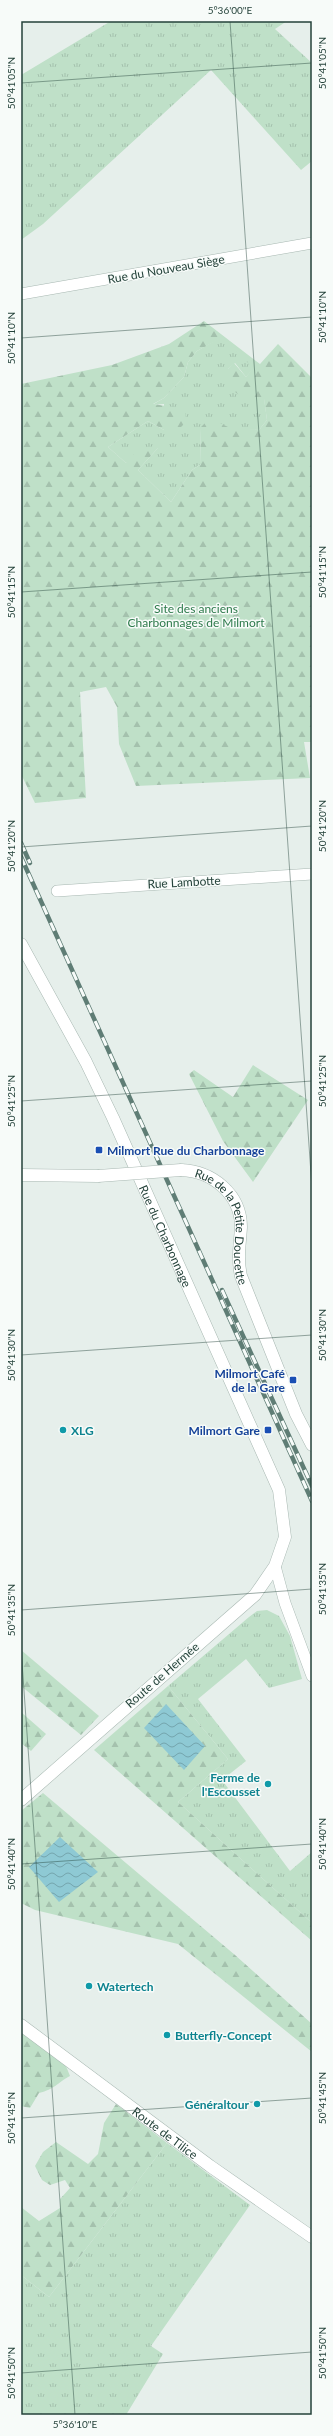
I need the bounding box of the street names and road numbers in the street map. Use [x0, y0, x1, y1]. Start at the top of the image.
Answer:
street label: Rue du Nouveau Siège [106, 251, 226, 287]
street label: Rue Lambotte [147, 873, 221, 891]
street label: Rue de la Petite Doucette [193, 1165, 251, 1287]
street label: Rue du Charbonnage [136, 1182, 195, 1289]
street label: Route de Hermée [122, 1639, 202, 1711]
street label: Route de Tilice [130, 2103, 201, 2162]

